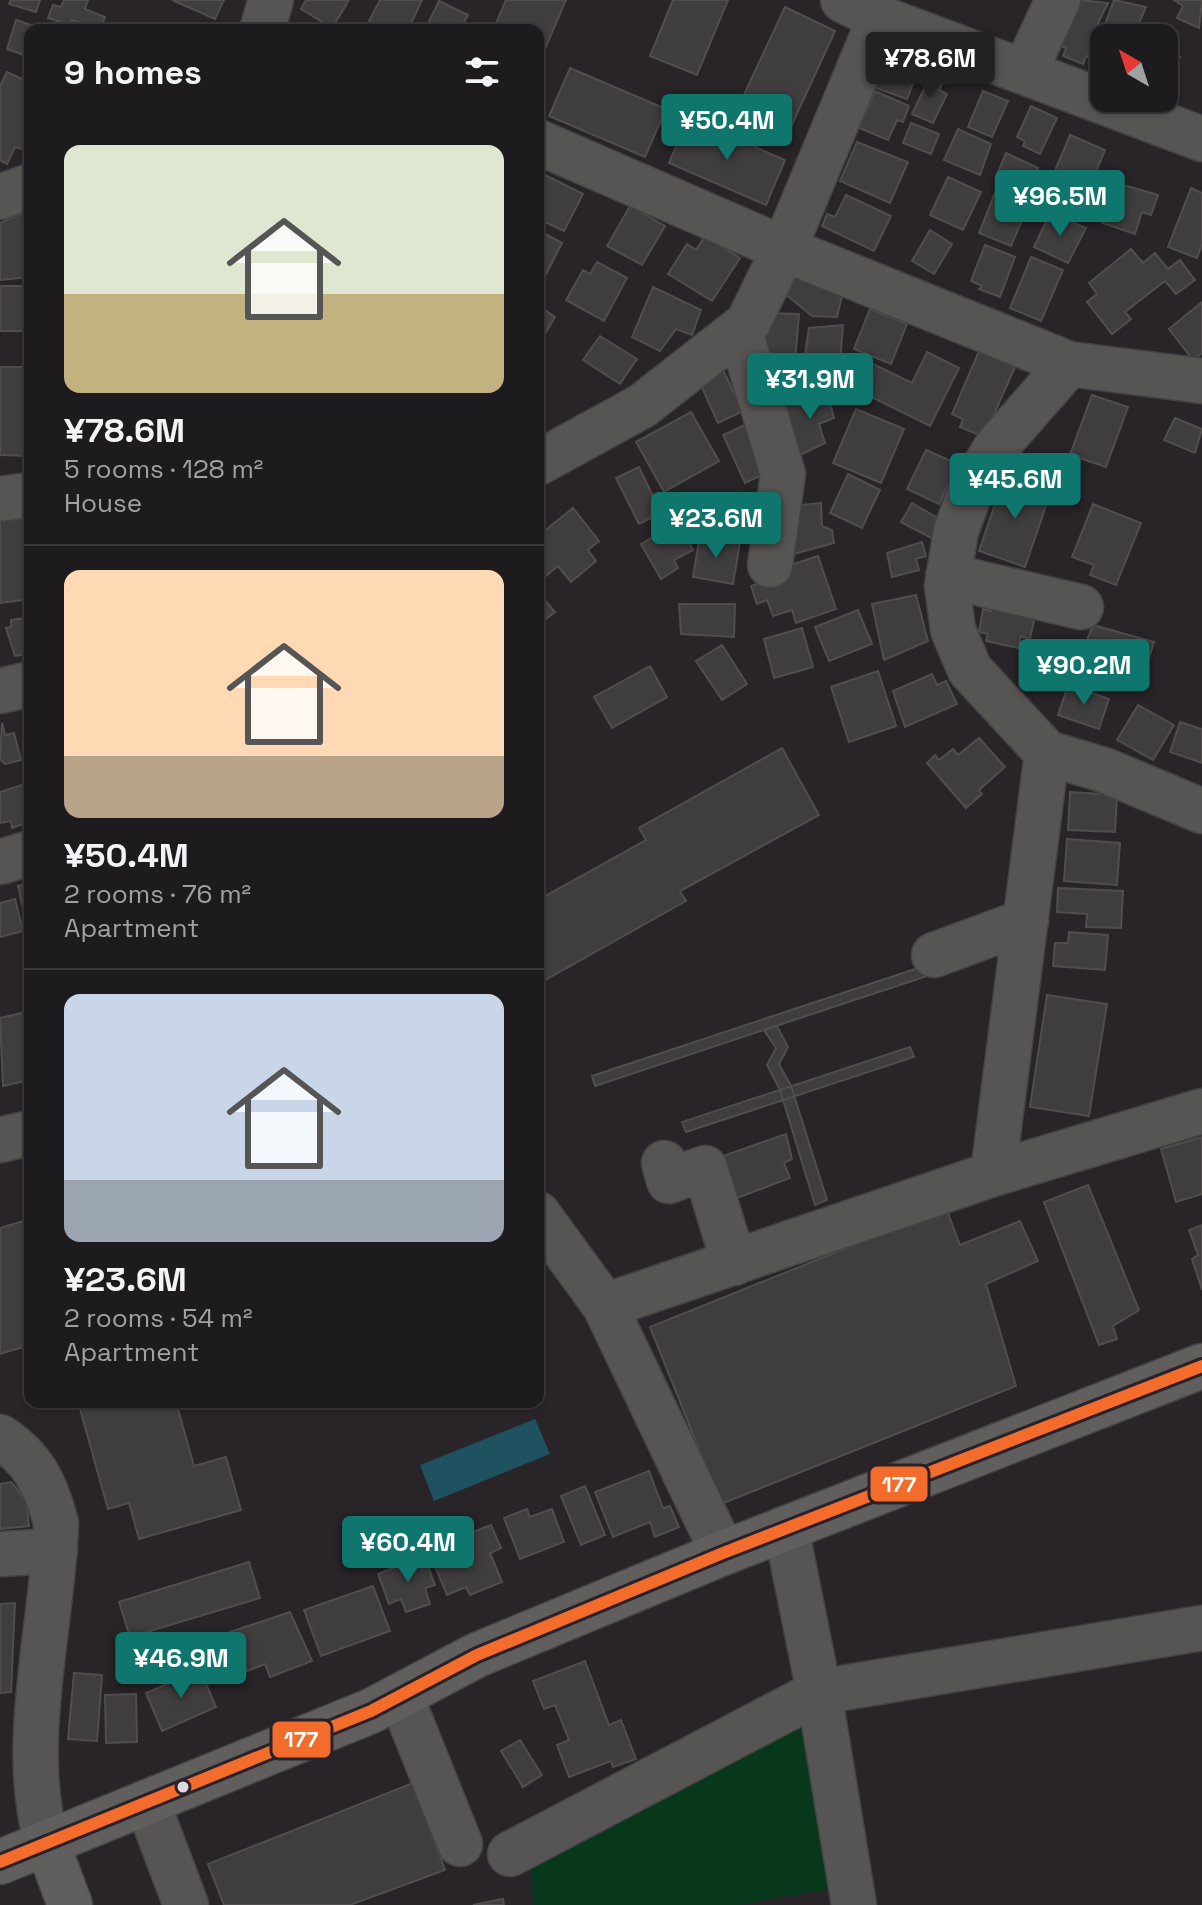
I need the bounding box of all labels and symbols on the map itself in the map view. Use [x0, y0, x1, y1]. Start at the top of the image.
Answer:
north arrow [1090, 24, 1178, 112]
pin: ¥78.6M [865, 32, 995, 100]
pin: ¥50.4M [662, 94, 792, 162]
pin: ¥96.5M [995, 170, 1125, 238]
pin: ¥31.9M [745, 353, 875, 421]
pin: ¥45.6M [950, 453, 1080, 521]
pin: ¥23.6M [651, 492, 781, 560]
pin: ¥90.2M [1019, 639, 1149, 707]
line badge: 177 [869, 1465, 929, 1503]
text: 177 [882, 1470, 916, 1498]
pin: ¥60.4M [343, 1516, 473, 1584]
pin: ¥46.9M [116, 1632, 246, 1700]
line badge: 177 [271, 1720, 332, 1759]
text: 177 [284, 1725, 318, 1753]
unlabelled marker [175, 1779, 191, 1795]

